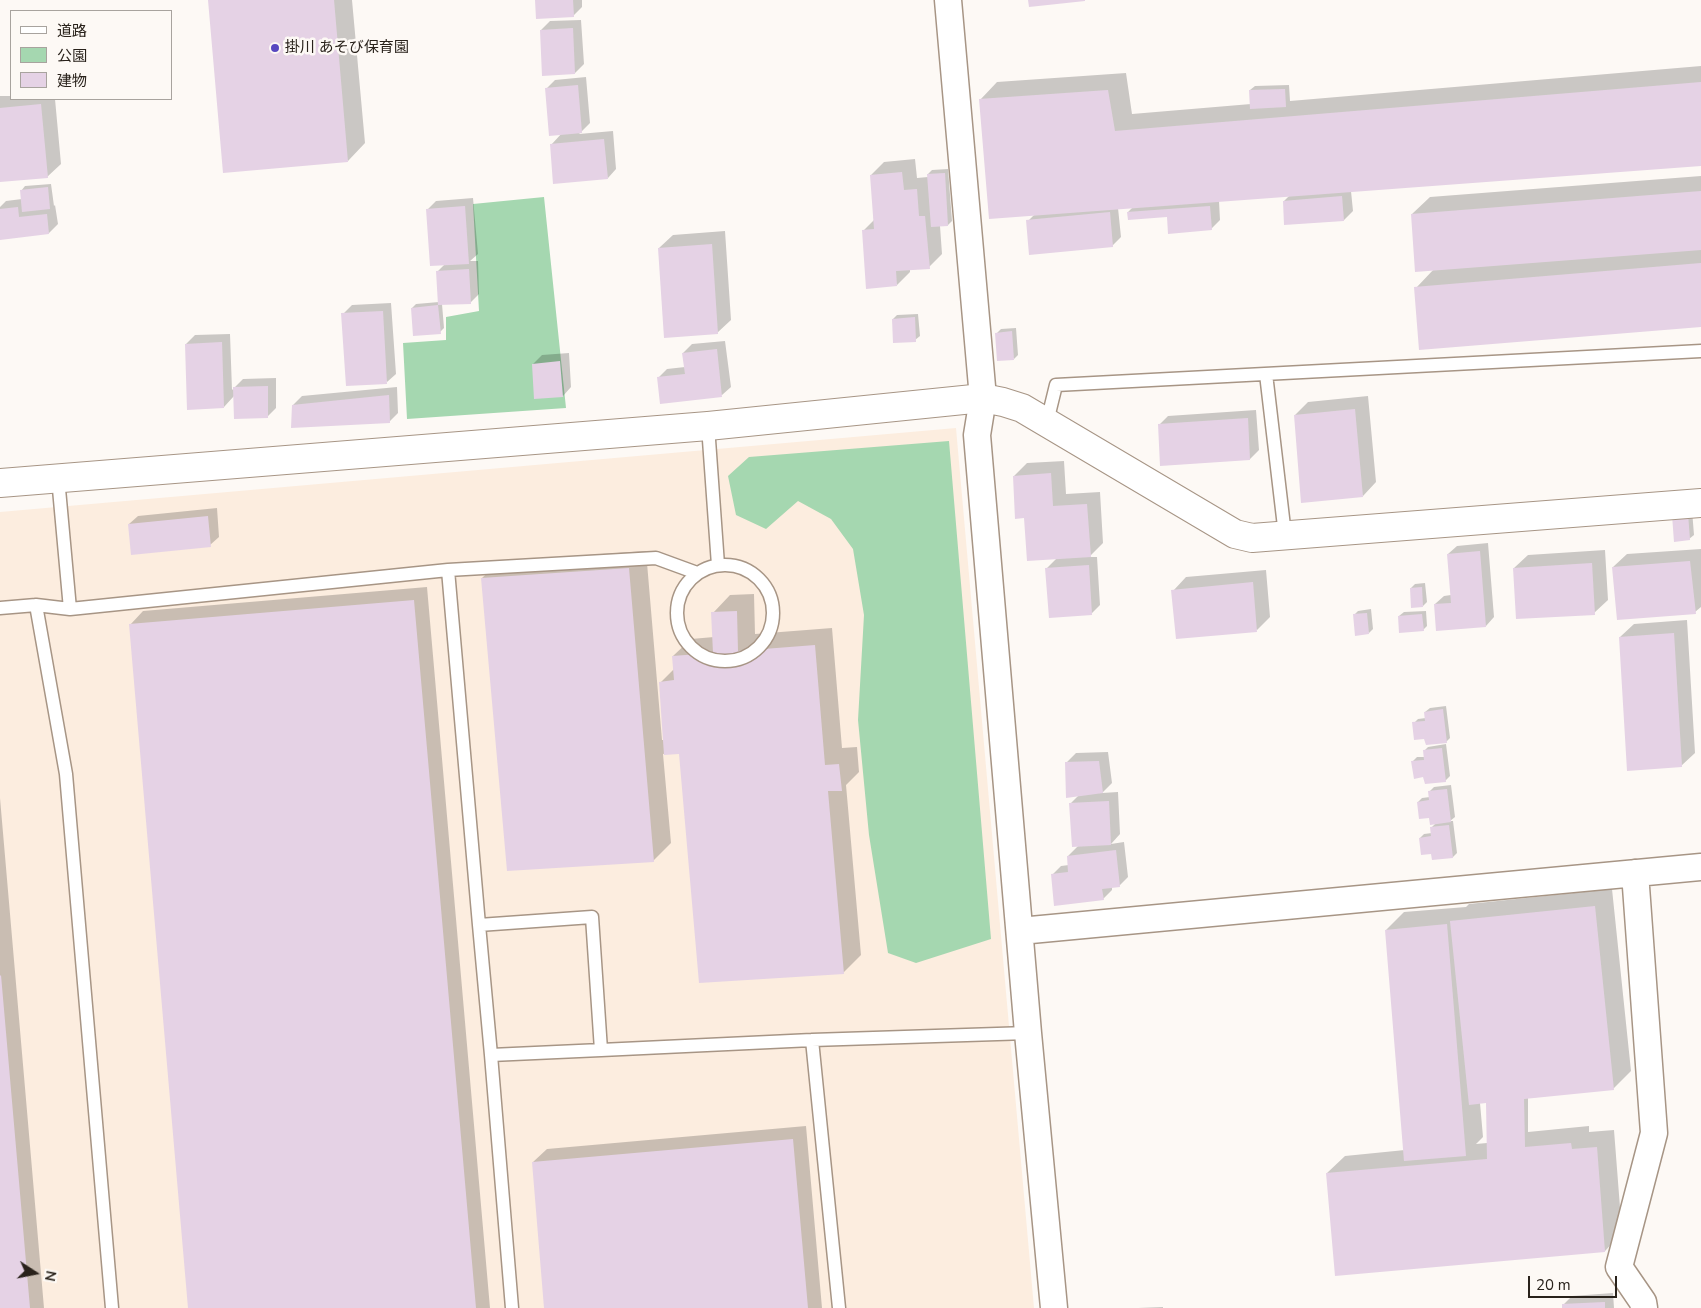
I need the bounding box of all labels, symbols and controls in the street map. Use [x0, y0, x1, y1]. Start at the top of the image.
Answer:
legend [10, 10, 172, 100]
text: 道路 [57, 21, 87, 41]
place label: 掛川 あそび保育園 [285, 39, 409, 57]
marker: 掛川 あそび保育園 [269, 42, 281, 54]
text: 公園 [57, 46, 87, 66]
text: 建物 [57, 71, 87, 91]
north arrow [10, 1248, 60, 1298]
scale bar [1531, 1266, 1620, 1298]
text: N [40, 1269, 61, 1283]
text: 20 m [1536, 1275, 1571, 1295]

